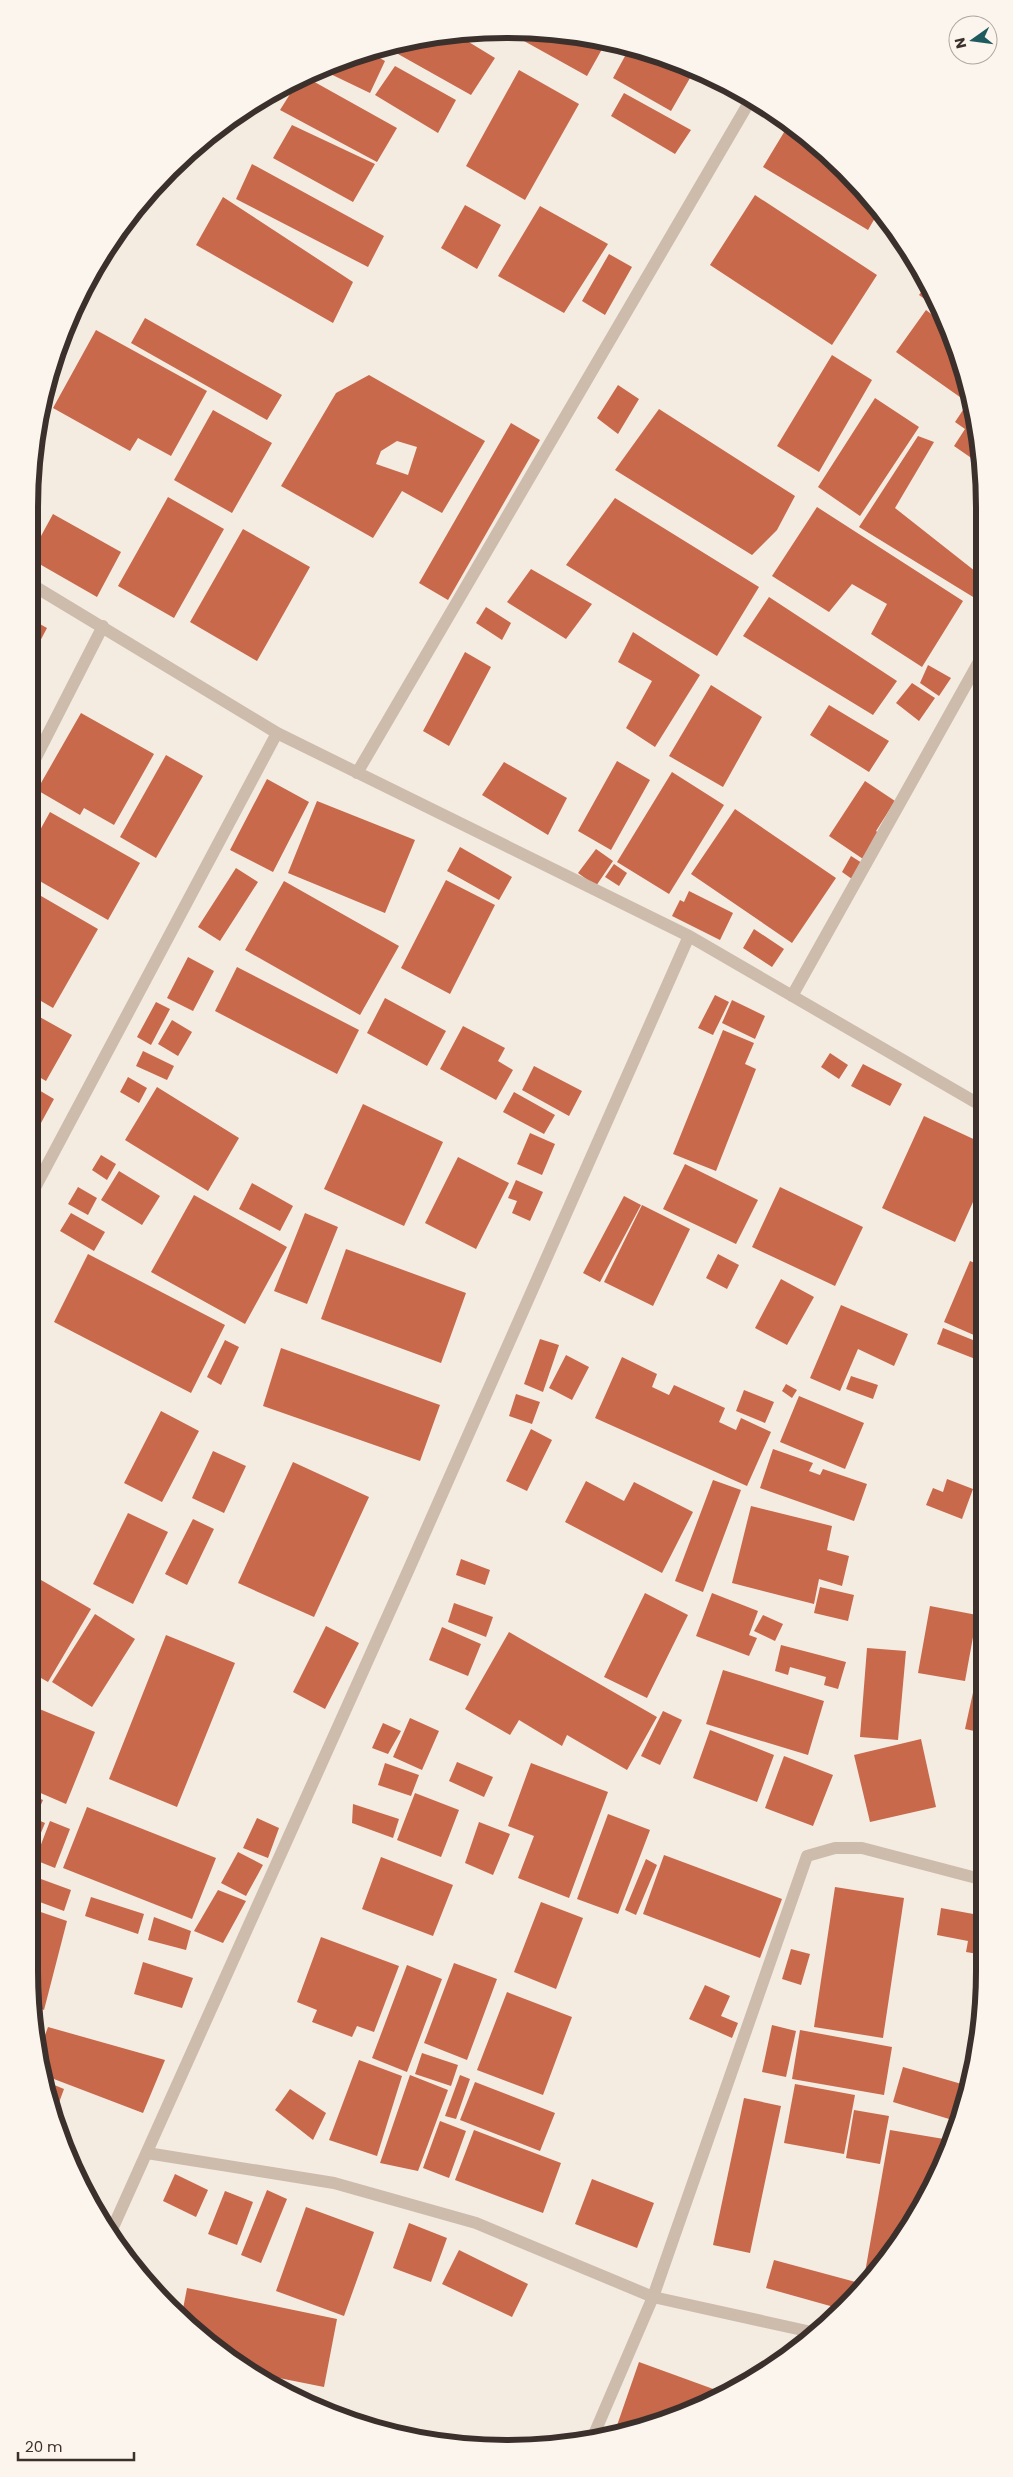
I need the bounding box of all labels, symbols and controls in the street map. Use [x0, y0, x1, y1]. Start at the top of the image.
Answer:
north arrow [948, 15, 998, 65]
text: N [949, 36, 971, 51]
scale bar [18, 2430, 134, 2462]
text: 20 m [25, 2436, 63, 2457]

